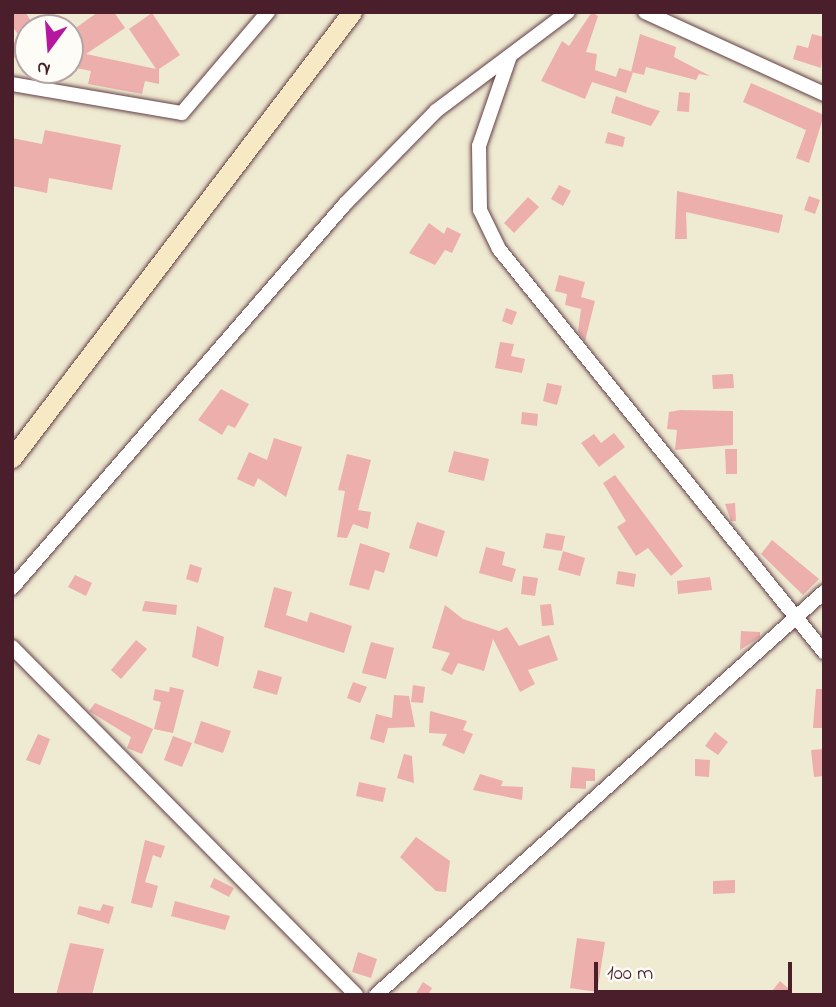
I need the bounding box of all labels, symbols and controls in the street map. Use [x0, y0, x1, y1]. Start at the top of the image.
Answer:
north arrow [14, 14, 84, 84]
text: N [34, 53, 54, 82]
scale bar [598, 948, 796, 992]
text: 100 m [607, 959, 653, 989]

